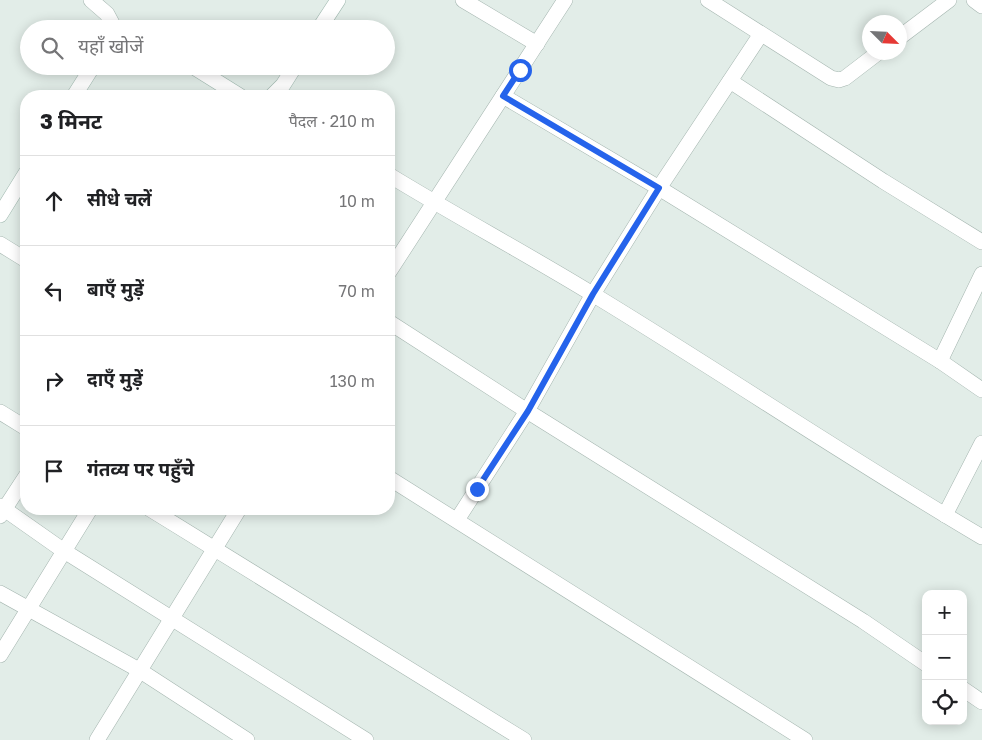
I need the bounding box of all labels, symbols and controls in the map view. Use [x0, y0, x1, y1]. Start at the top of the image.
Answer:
north arrow [862, 15, 907, 60]
search box [20, 20, 395, 75]
icon: search [38, 34, 66, 62]
text: यहाँ खोजें [78, 34, 143, 57]
route start [509, 59, 532, 82]
text: 3 मिनट [40, 108, 102, 134]
text: पैदल · 210 m [289, 111, 375, 131]
icon: ahead [40, 187, 68, 215]
text: सीधे चलें [87, 187, 152, 210]
text: 10 m [339, 191, 375, 211]
icon: left [40, 277, 68, 305]
text: बाएँ मुड़ें [87, 277, 144, 300]
text: 70 m [338, 281, 375, 301]
icon: right [40, 367, 68, 395]
text: दाएँ मुड़ें [87, 367, 143, 390]
text: 130 m [330, 371, 375, 391]
icon: arrive [40, 457, 68, 485]
text: गंतव्य पर पहुँचे [87, 457, 194, 480]
route end [466, 478, 489, 501]
map controls [922, 590, 967, 725]
button: + [922, 590, 967, 635]
button: − [922, 635, 967, 680]
button: locate [922, 680, 967, 725]

